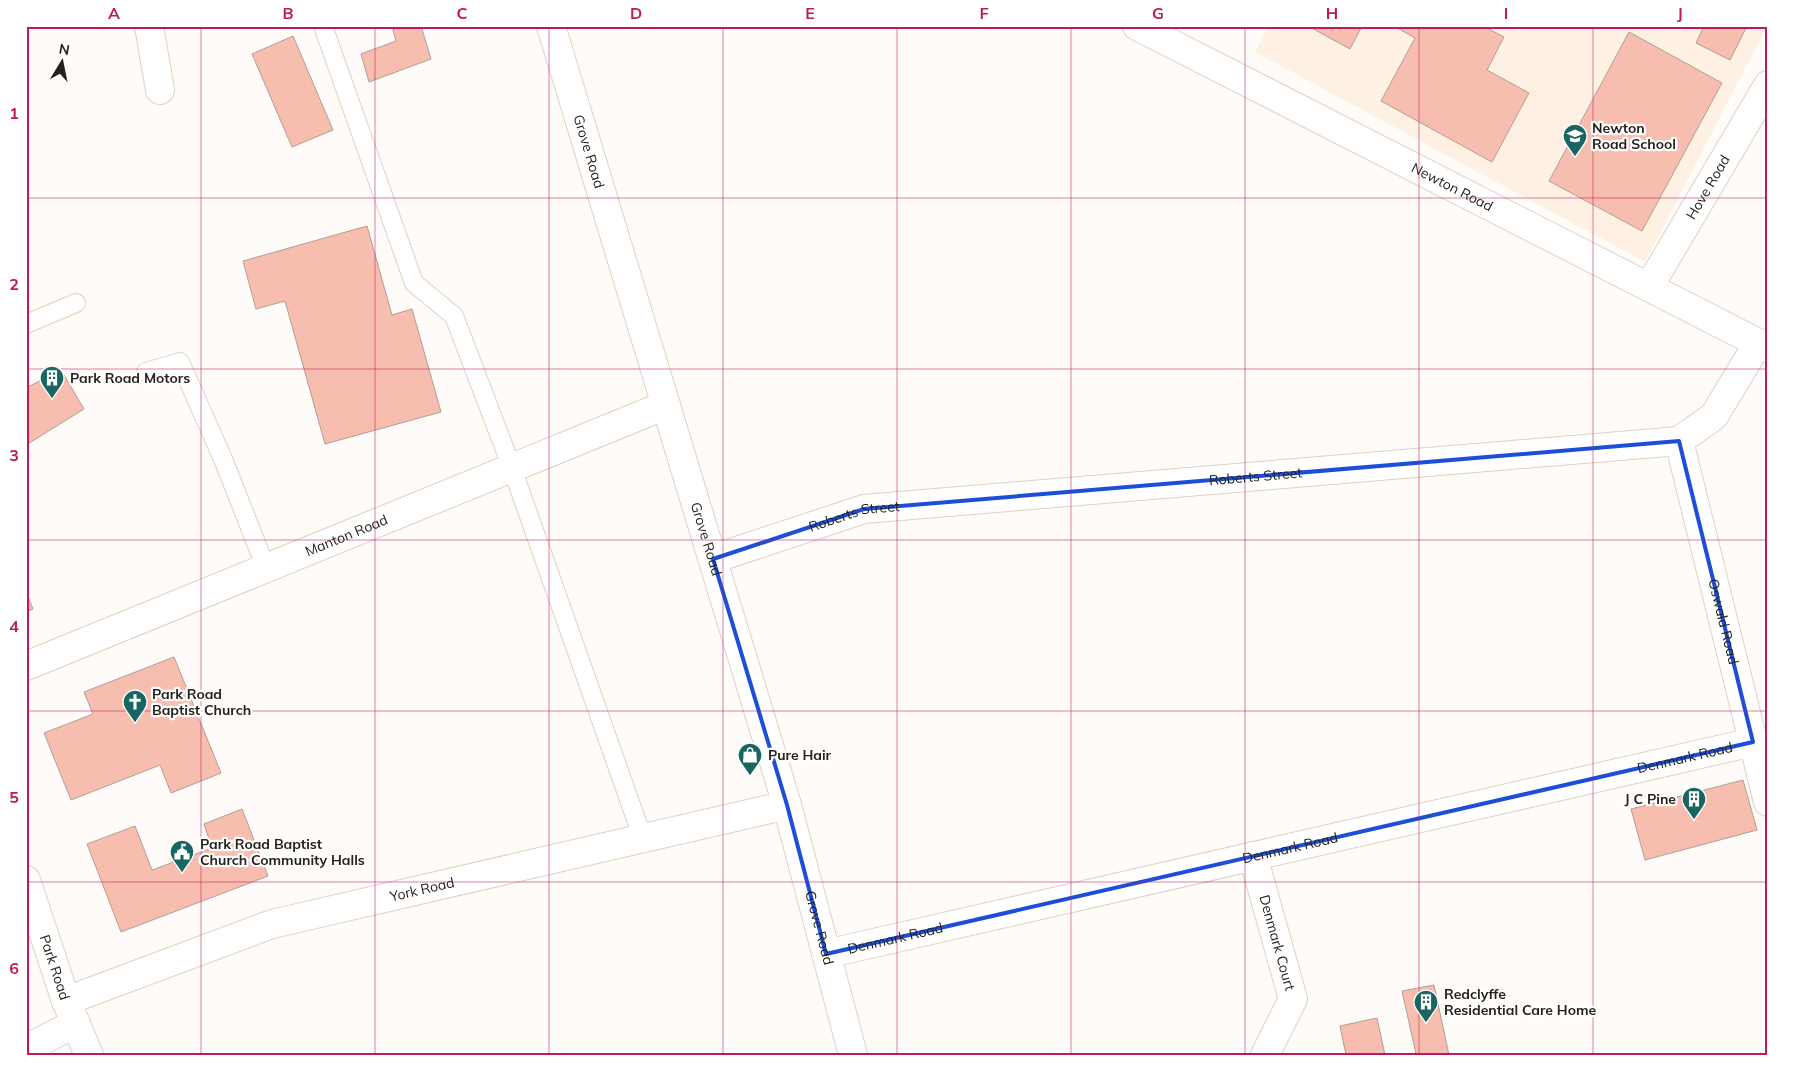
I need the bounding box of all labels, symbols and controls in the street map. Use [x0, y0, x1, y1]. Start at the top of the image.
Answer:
text: A [108, 3, 120, 23]
text: B [282, 3, 294, 23]
text: C [457, 3, 468, 23]
text: D [630, 3, 642, 23]
text: E [805, 3, 815, 23]
text: F [979, 3, 989, 23]
text: G [1152, 3, 1164, 23]
text: H [1326, 3, 1338, 23]
text: I [1504, 3, 1508, 23]
text: J [1677, 3, 1683, 23]
north arrow [38, 38, 88, 88]
text: N [57, 39, 71, 59]
text: 1 [9, 103, 19, 123]
street label: Grove Road [569, 112, 609, 190]
place label: Newton Road School [1592, 119, 1676, 153]
school or university icon: Newton Road School [1562, 123, 1588, 157]
street label: Hove Road [1682, 152, 1734, 222]
street label: Newton Road [1408, 159, 1496, 215]
text: 2 [9, 274, 19, 294]
building icon: Park Road Motors [39, 365, 65, 399]
place label: Park Road Motors [70, 369, 190, 387]
text: 3 [9, 445, 19, 465]
street label: Roberts Street [1208, 463, 1303, 489]
street label: Roberts Street [806, 497, 900, 536]
street label: Grove Road [687, 500, 726, 578]
street label: Manton Road [302, 510, 390, 560]
street label: Oswald Road [1704, 577, 1743, 666]
text: 4 [9, 616, 19, 636]
place label: Park Road Baptist Church [152, 685, 251, 719]
church icon: Park Road Baptist Church [122, 689, 148, 723]
street label: Denmark Road [1635, 738, 1734, 777]
shop icon: Pure Hair [737, 742, 763, 776]
place label: Pure Hair [768, 746, 832, 764]
building icon: J C Pine [1681, 786, 1707, 820]
text: 5 [9, 787, 19, 807]
place label: J C Pine [1625, 790, 1676, 808]
street label: Denmark Road [1241, 828, 1339, 868]
place label: Park Road Baptist Church Community Halls [200, 835, 365, 869]
public building icon: Park Road Baptist Church Community Halls [169, 839, 195, 873]
street label: York Road [387, 873, 456, 906]
street label: Grove Road [801, 889, 838, 967]
street label: Denmark Court [1255, 893, 1299, 993]
street label: Denmark Road [846, 919, 945, 958]
street label: Park Road [36, 932, 74, 1002]
text: 6 [9, 958, 19, 978]
place label: Redclyffe Residential Care Home [1444, 985, 1597, 1019]
building icon: Redclyffe Residential Care Home [1413, 989, 1439, 1023]

